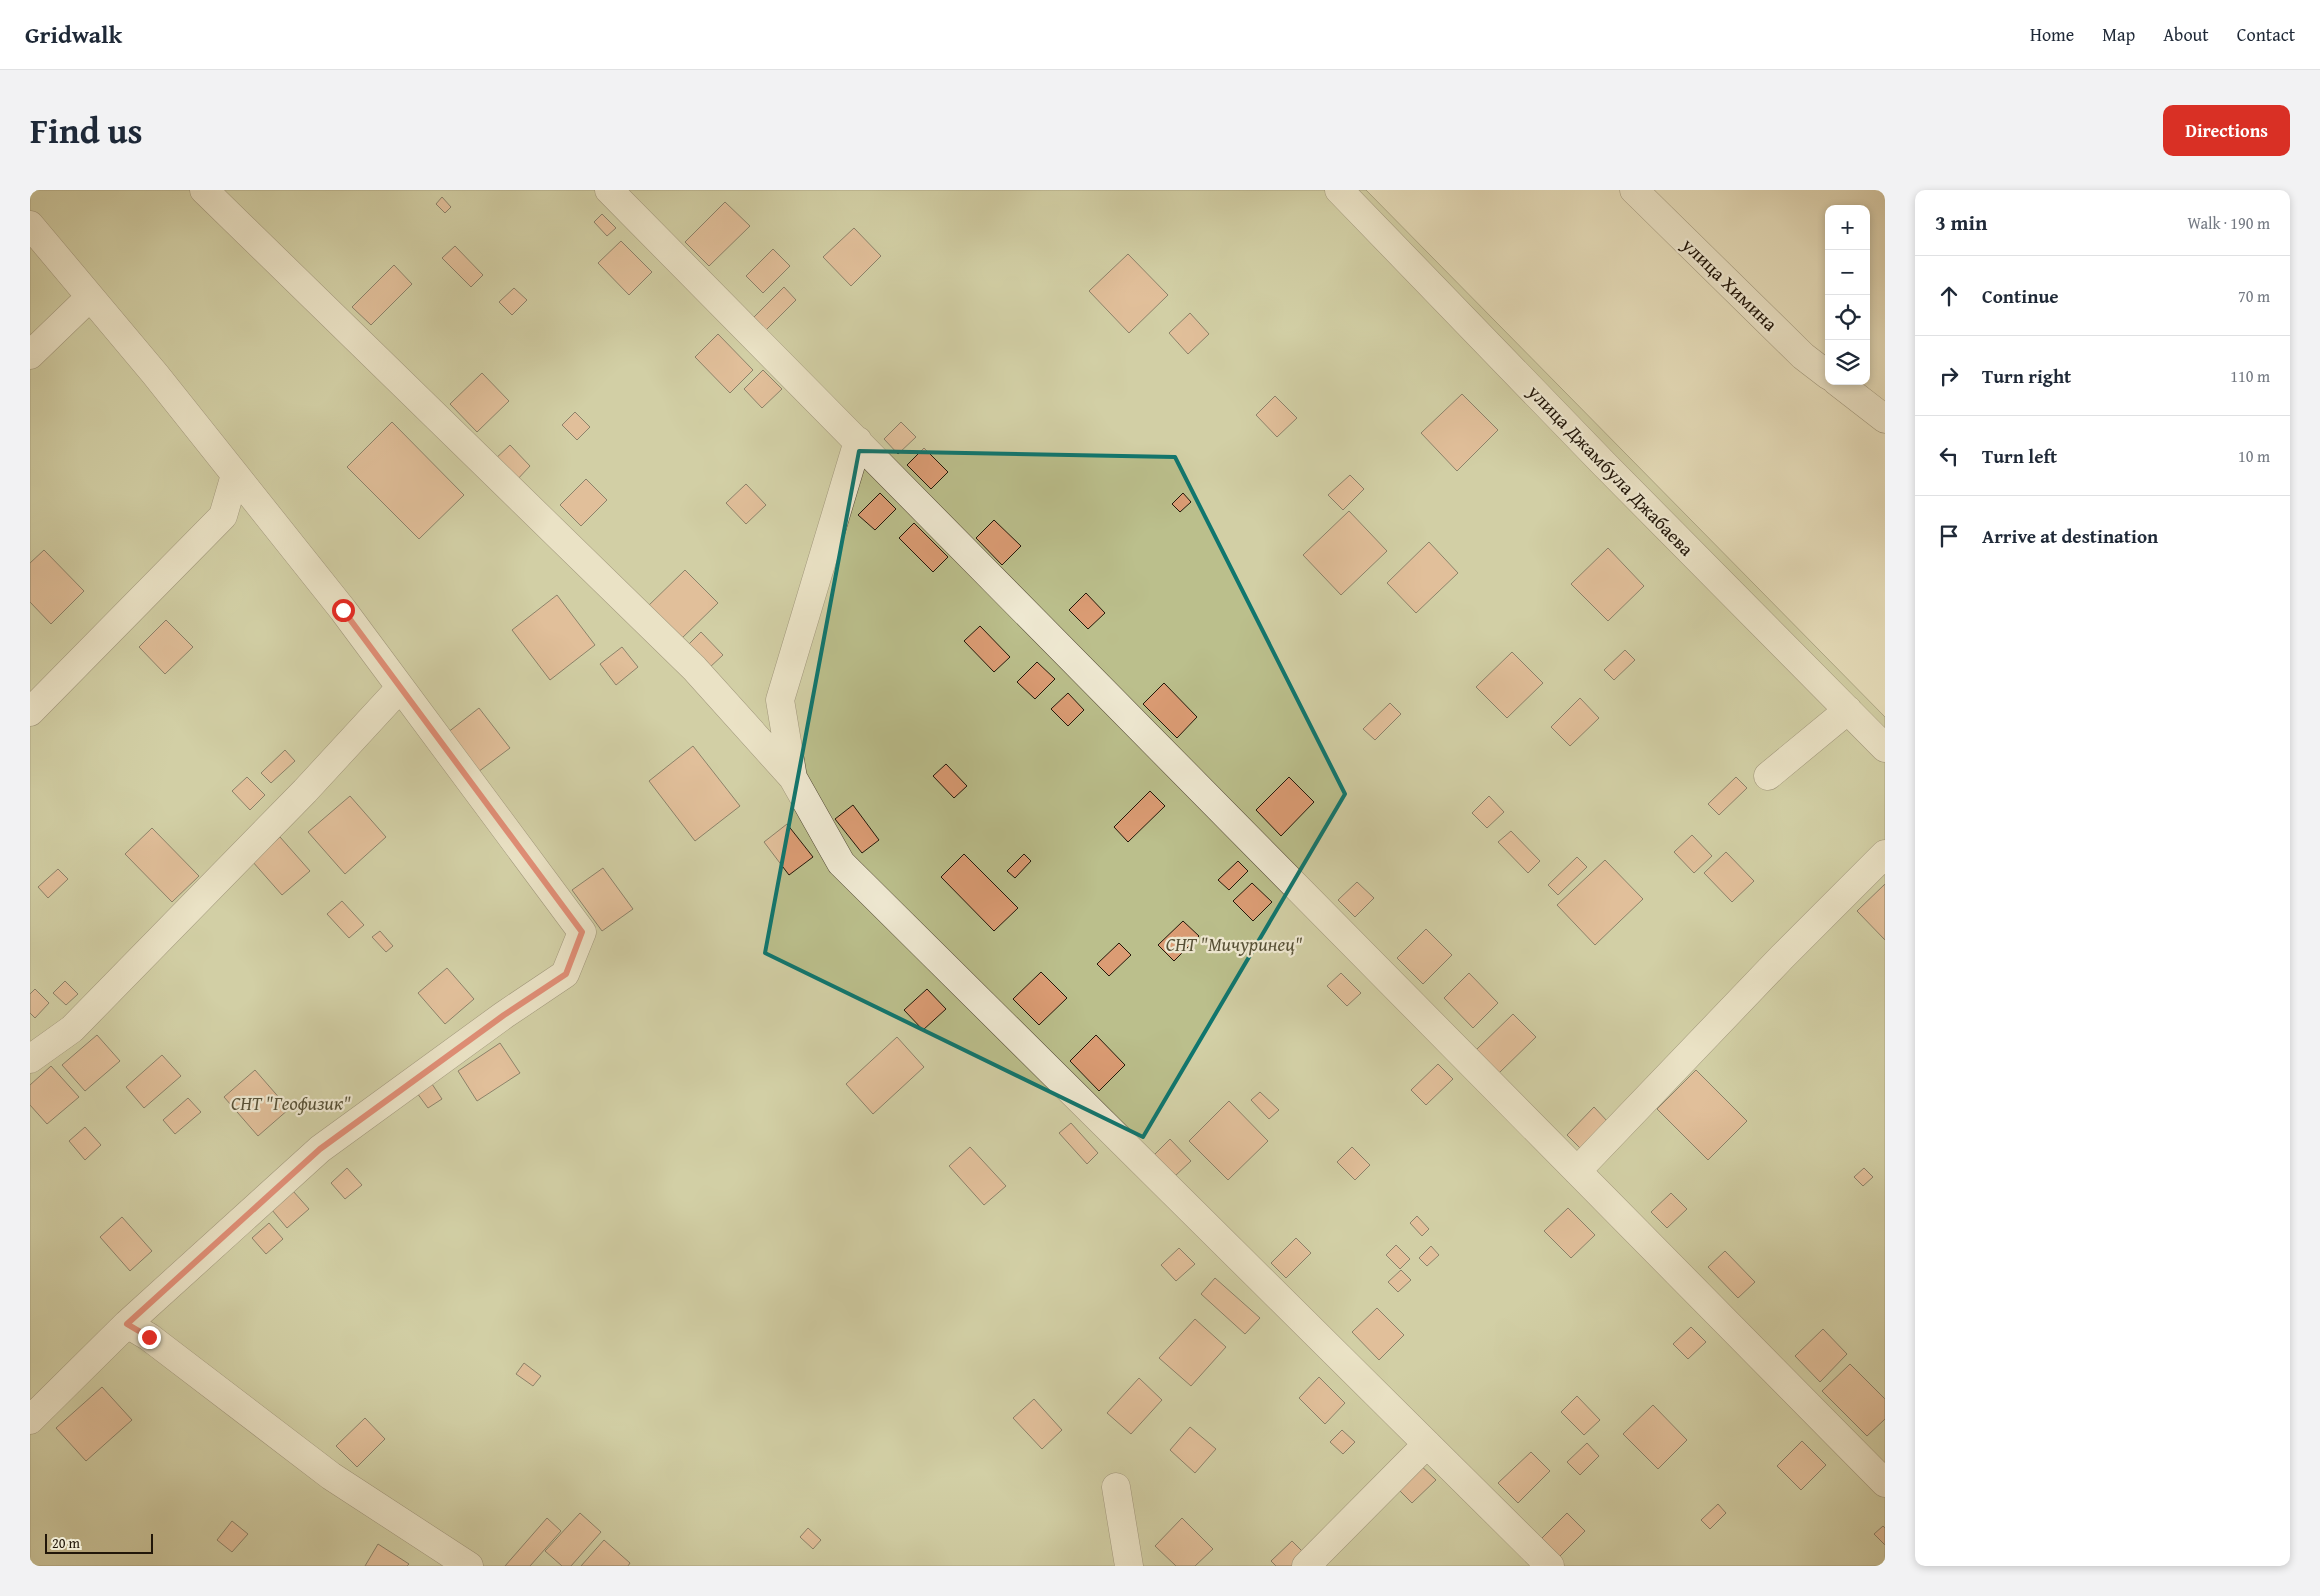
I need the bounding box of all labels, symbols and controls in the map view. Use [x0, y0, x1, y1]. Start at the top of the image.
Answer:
text: Gridwalk [25, 17, 122, 52]
text: Home [2030, 21, 2074, 48]
text: Map [2102, 21, 2135, 48]
text: About [2163, 21, 2209, 48]
text: Contact [2237, 21, 2295, 48]
text: Find us [30, 105, 143, 156]
button: Directions [2163, 105, 2290, 156]
map controls [1825, 205, 1870, 385]
button: + [1825, 205, 1870, 250]
text: 3 min [1935, 207, 1987, 238]
text: Walk · 190 m [2187, 211, 2270, 235]
street label: улица Химина [1675, 230, 1784, 337]
button: − [1825, 250, 1870, 295]
icon: ahead [1935, 282, 1963, 310]
text: Continue [1982, 282, 2059, 310]
text: 70 m [2238, 284, 2270, 308]
button: locate [1825, 295, 1870, 340]
button: layers [1825, 340, 1870, 385]
icon: right [1935, 362, 1963, 390]
text: Turn right [1982, 362, 2071, 390]
text: 110 m [2230, 364, 2270, 388]
street label: улица Джамбула Джабаева [1521, 377, 1700, 562]
icon: left [1935, 442, 1963, 470]
text: Turn left [1982, 442, 2057, 470]
text: 10 m [2238, 444, 2270, 468]
icon: arrive [1935, 522, 1963, 550]
text: Arrive at destination [1982, 522, 2158, 550]
route start [332, 599, 355, 622]
park label: СНТ "Мичуринец" [1166, 930, 1303, 958]
park label: СНТ "Геофизик" [231, 1089, 351, 1117]
route end [138, 1326, 161, 1349]
scale bar [45, 1531, 152, 1554]
text: 20 m [52, 1533, 80, 1553]

